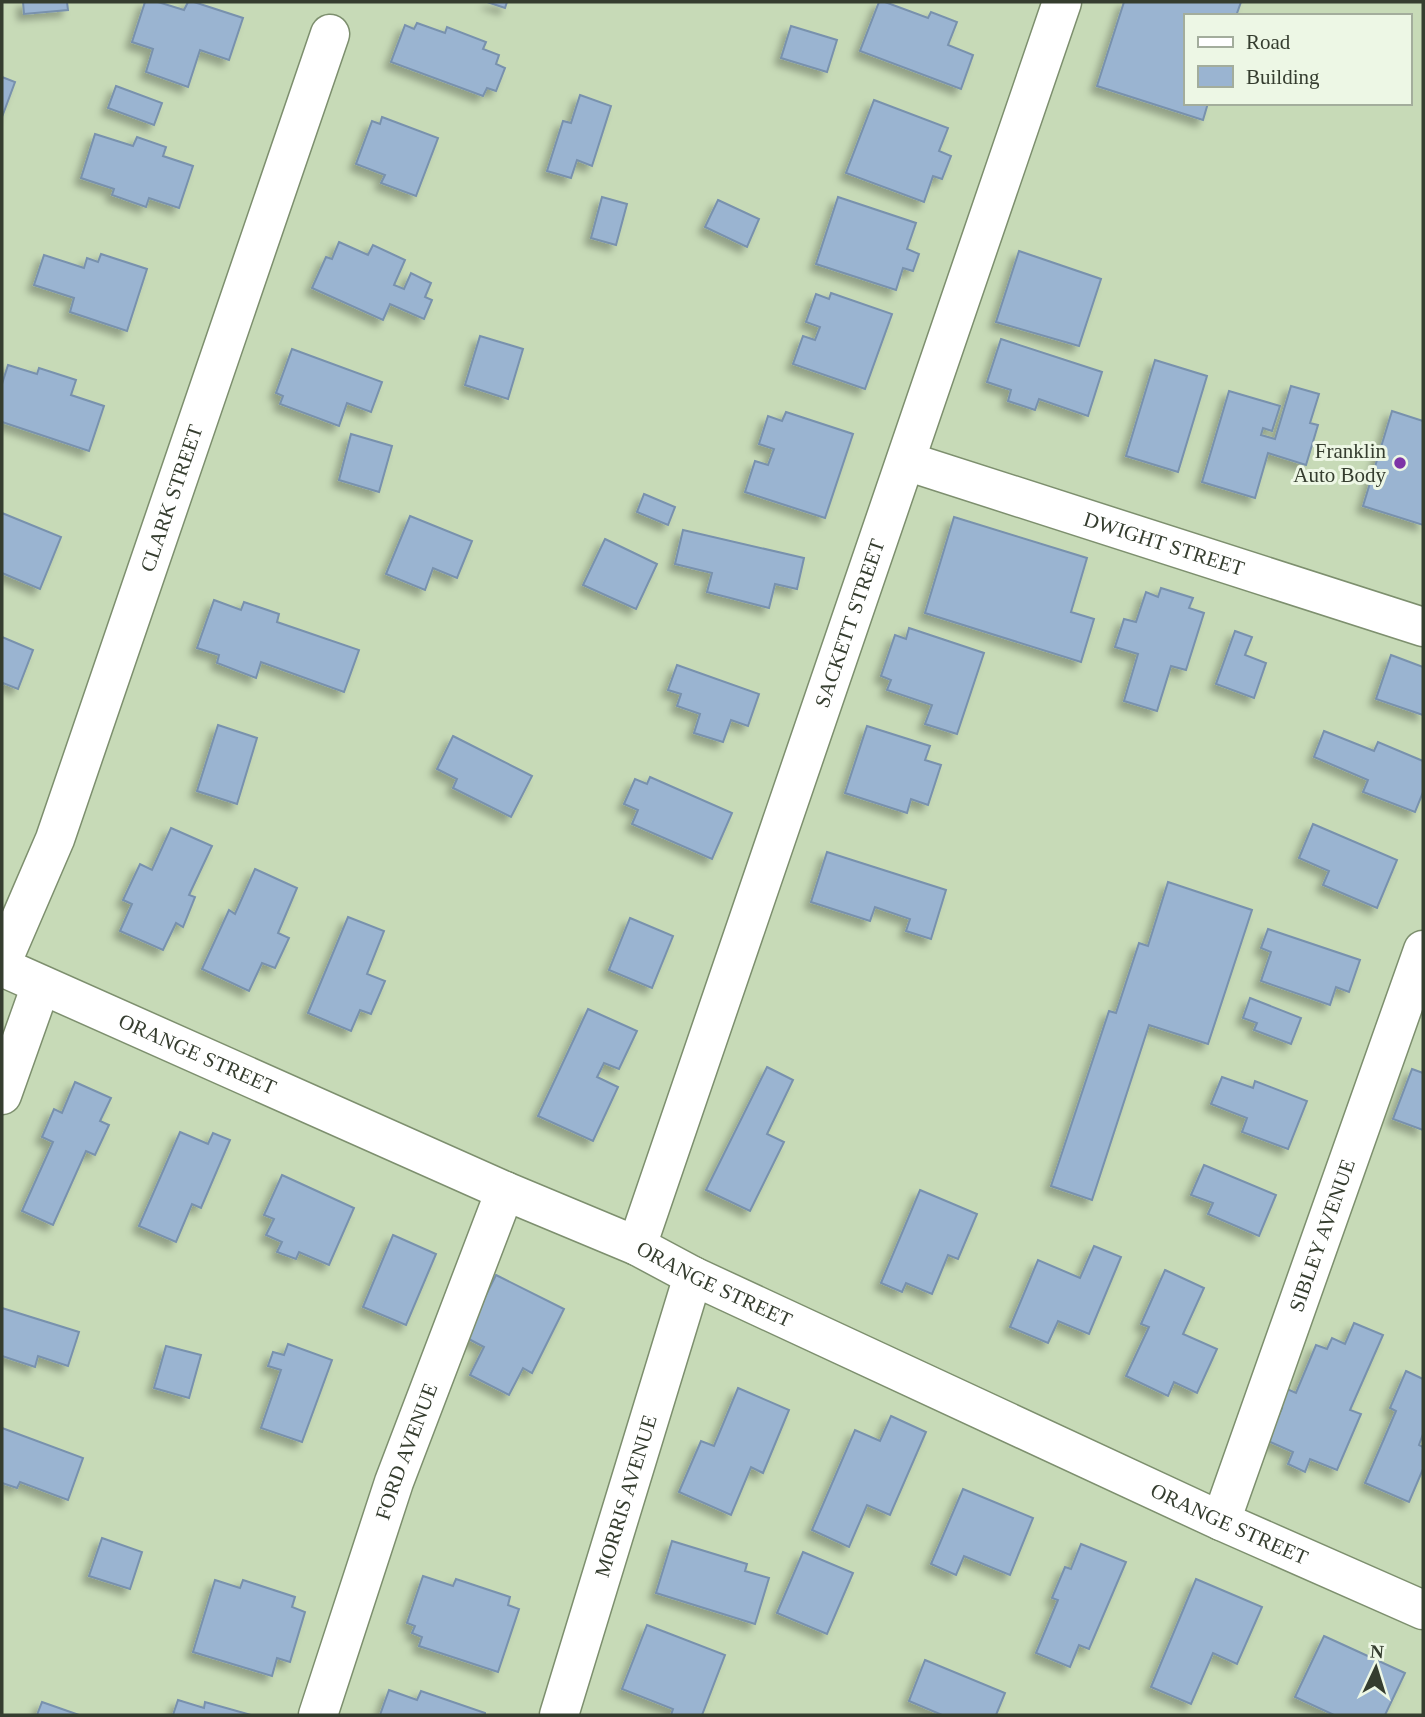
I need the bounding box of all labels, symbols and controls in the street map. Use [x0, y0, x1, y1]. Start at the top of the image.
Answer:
legend [1184, 14, 1411, 105]
text: Road [1246, 30, 1291, 54]
text: Building [1246, 65, 1320, 89]
street label: CLARK STREET [135, 422, 208, 575]
place label: Franklin Auto Body [1293, 439, 1386, 487]
marker: Franklin Auto Body [1392, 455, 1408, 471]
street label: DWIGHT STREET [1081, 507, 1247, 581]
street label: SACKETT STREET [810, 536, 890, 711]
street label: ORANGE STREET [115, 1009, 280, 1100]
street label: SIBLEY AVENUE [1284, 1156, 1360, 1315]
street label: ORANGE STREET [633, 1236, 796, 1332]
street label: FORD AVENUE [371, 1380, 443, 1523]
street label: MORRIS AVENUE [590, 1412, 662, 1580]
street label: ORANGE STREET [1147, 1478, 1312, 1570]
north arrow [1341, 1633, 1411, 1703]
text: N [1370, 1641, 1385, 1663]

